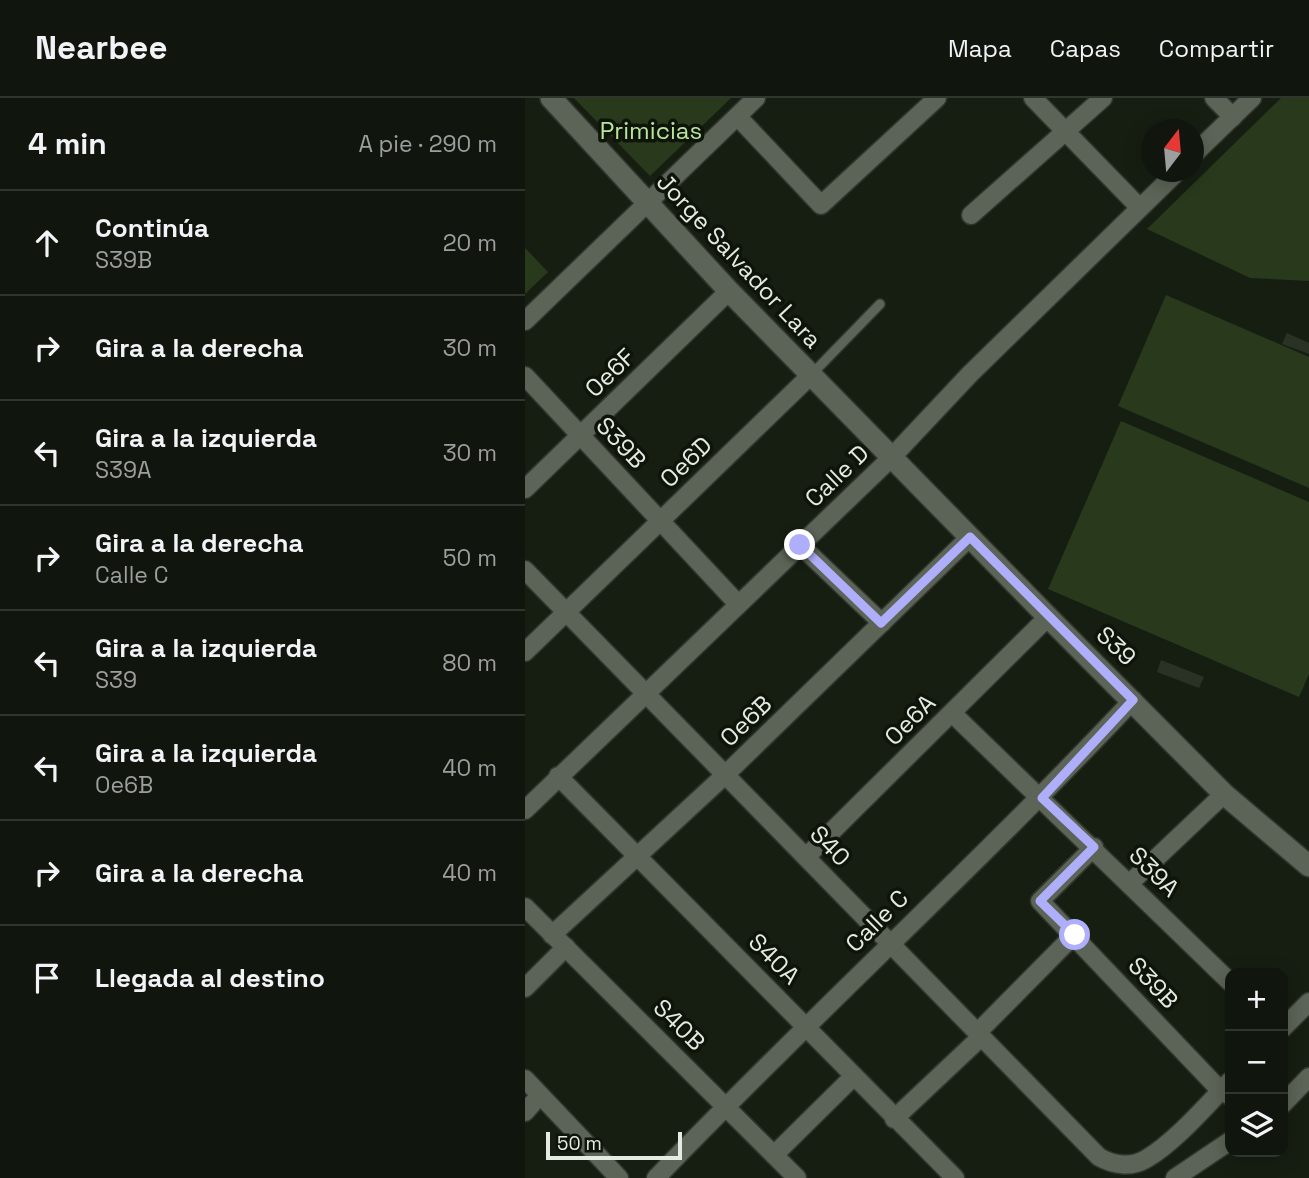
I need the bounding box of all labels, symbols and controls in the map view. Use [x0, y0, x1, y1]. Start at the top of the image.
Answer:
text: Nearbee [35, 27, 167, 69]
text: Mapa [948, 33, 1012, 64]
text: Capas [1050, 33, 1121, 64]
text: Compartir [1159, 33, 1274, 64]
park label: Primicias [600, 115, 702, 146]
north arrow [1141, 119, 1204, 182]
text: 4 min [28, 124, 107, 163]
text: A pie · 290 m [358, 129, 497, 159]
street label: Jorge Salvador Lara [650, 167, 829, 355]
text: Continúa [95, 211, 209, 245]
icon: ahead [28, 224, 66, 262]
text: 20 m [443, 228, 497, 258]
text: S39B [95, 245, 152, 275]
icon: right [28, 329, 66, 367]
text: Gira a la derecha [95, 331, 304, 365]
text: 30 m [443, 333, 497, 363]
street label: Oe6F [578, 341, 641, 404]
street label: S39B [590, 410, 653, 475]
text: Gira a la izquierda [95, 421, 317, 455]
street label: Oe6D [653, 429, 718, 494]
icon: left [28, 434, 66, 472]
text: 30 m [443, 438, 497, 468]
street label: Calle D [798, 438, 875, 514]
text: S39A [95, 455, 152, 485]
text: Gira a la derecha [95, 526, 304, 560]
route end [784, 529, 815, 560]
icon: right [28, 539, 66, 577]
text: 50 m [443, 543, 497, 573]
text: Calle C [95, 560, 169, 590]
street label: S39 [1090, 619, 1143, 672]
text: Gira a la izquierda [95, 631, 317, 665]
icon: left [28, 644, 66, 682]
text: 80 m [442, 648, 497, 678]
text: S39 [95, 665, 137, 695]
street label: Oe6A [877, 687, 942, 752]
street label: Oe6B [713, 688, 778, 753]
text: Gira a la izquierda [95, 736, 317, 770]
icon: left [28, 749, 66, 787]
text: 40 m [442, 753, 497, 783]
text: Oe6B [95, 770, 153, 800]
street label: S40 [804, 819, 857, 873]
street label: S39A [1123, 840, 1186, 903]
icon: right [28, 854, 66, 892]
text: Gira a la derecha [95, 856, 304, 890]
text: 40 m [442, 858, 497, 888]
street label: Calle C [839, 883, 915, 959]
route start [1059, 919, 1090, 950]
street label: S40A [742, 926, 807, 991]
street label: S39B [1122, 950, 1185, 1015]
icon: arrive [28, 959, 66, 997]
text: Llegada al destino [95, 961, 325, 995]
map controls [1225, 968, 1288, 1157]
button: + [1225, 968, 1288, 1031]
street label: S40B [647, 992, 712, 1057]
button: − [1225, 1031, 1288, 1094]
button: layers [1225, 1094, 1288, 1157]
scale bar [546, 1129, 683, 1161]
text: 50 m [557, 1131, 602, 1156]

